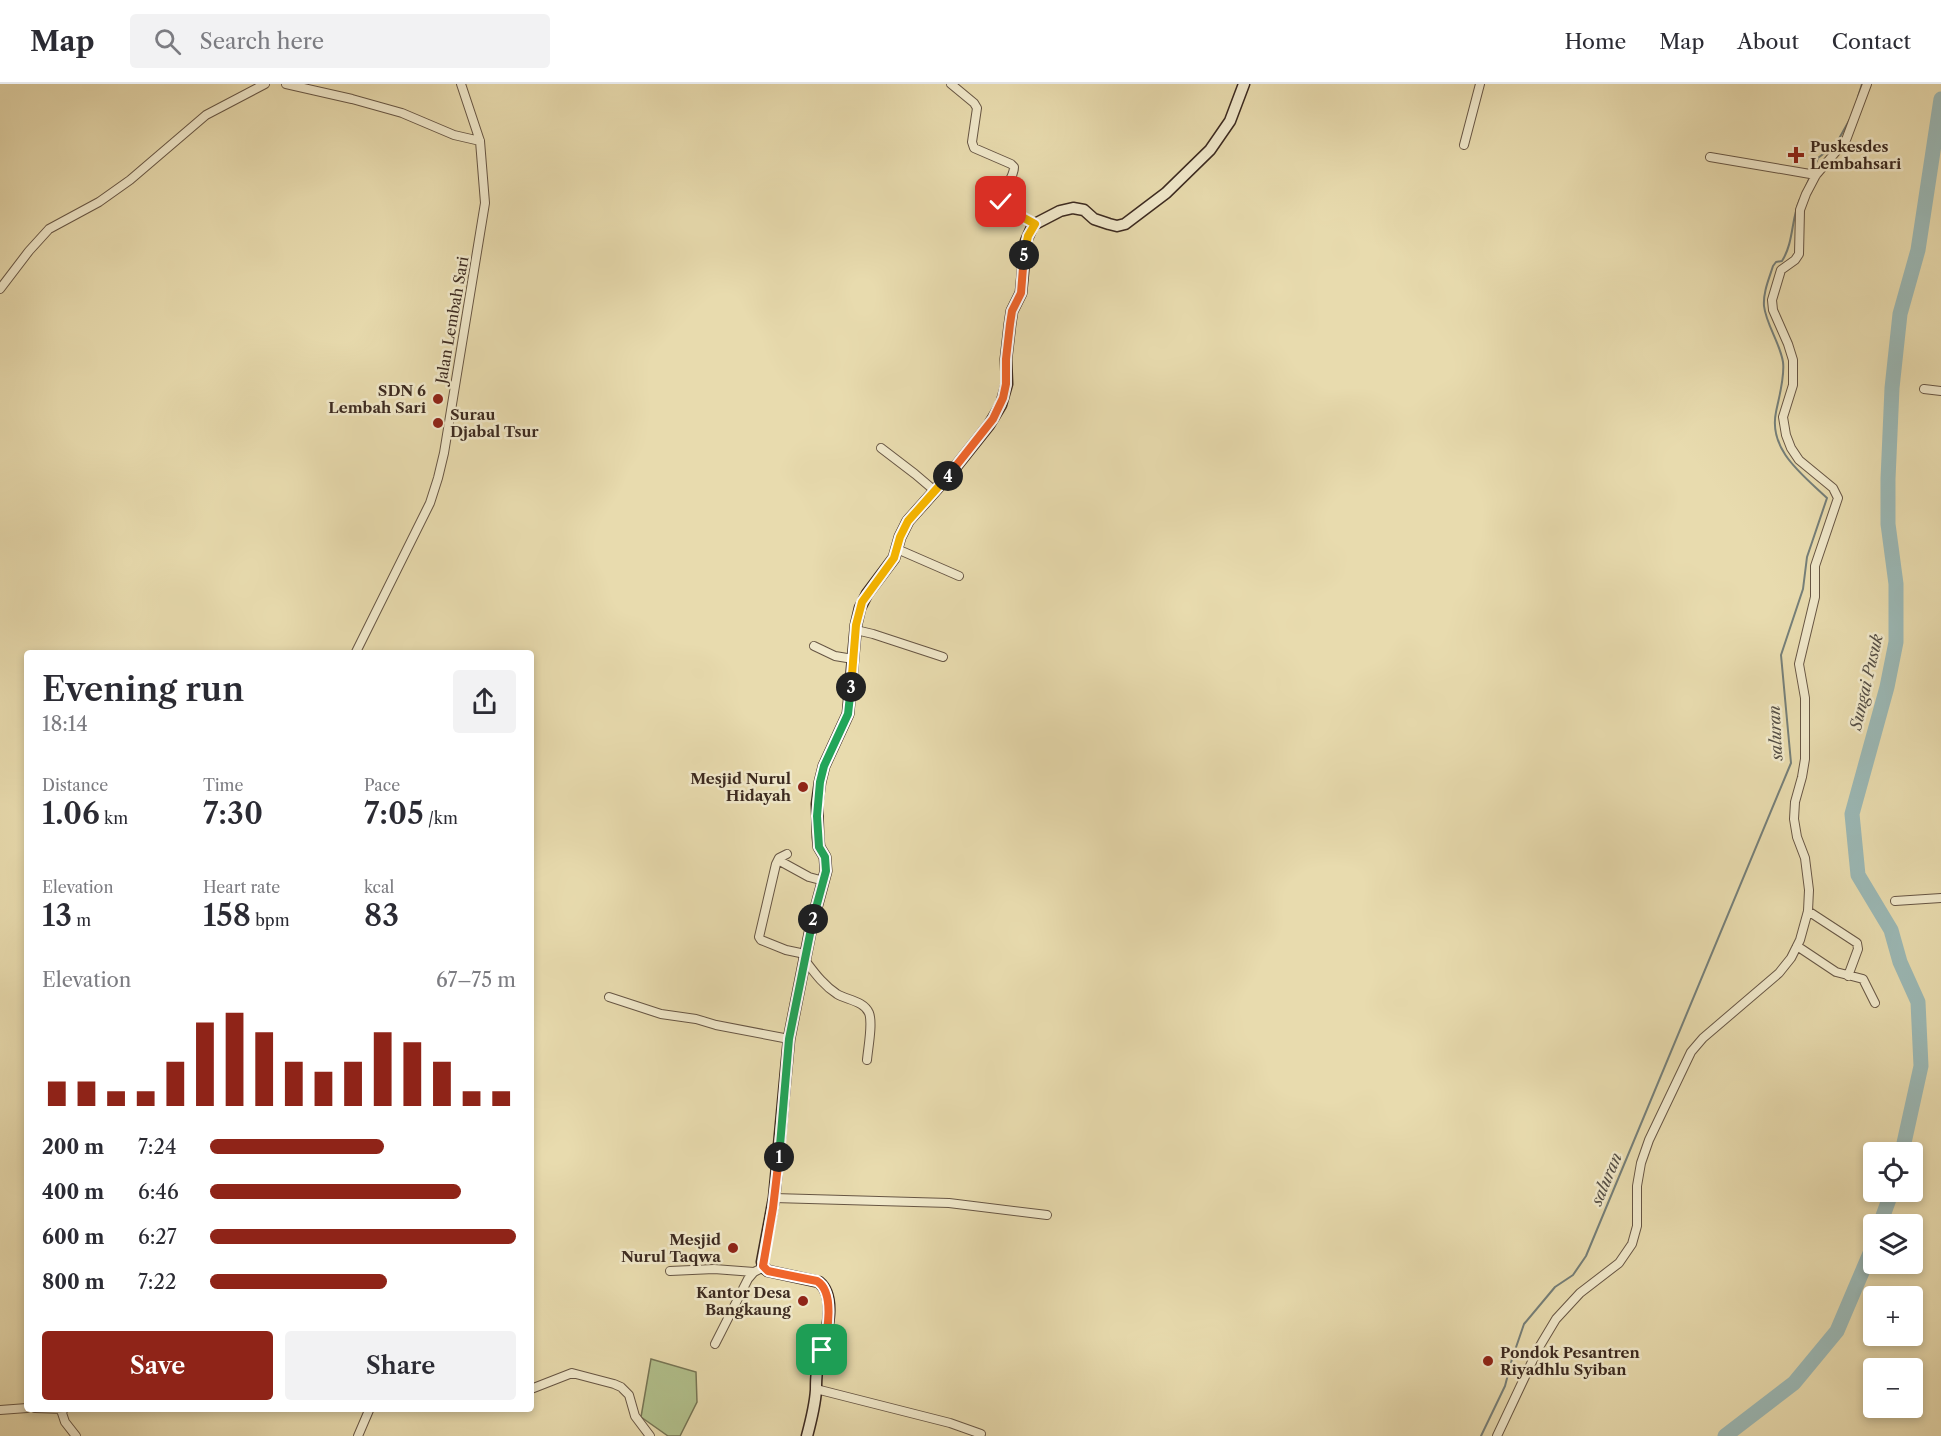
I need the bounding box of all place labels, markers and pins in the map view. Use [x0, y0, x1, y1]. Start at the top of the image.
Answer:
place label: Puskesdes Lembahsari [1810, 137, 1902, 173]
marker: Puskesdes Lembahsari [1787, 146, 1805, 164]
pin [975, 176, 1026, 227]
pin: 5 [1009, 240, 1039, 270]
place label: SDN 6 Lembah Sari [328, 381, 427, 417]
marker: SDN 6 Lembah Sari [431, 392, 445, 406]
place label: Surau Djabal Tsur [450, 405, 539, 441]
marker: Surau Djabal Tsur [431, 416, 445, 430]
pin: 4 [933, 461, 963, 491]
pin: 3 [836, 672, 866, 702]
place label: Mesjid Nurul Hidayah [690, 769, 792, 805]
marker: Mesjid Nurul Hidayah [796, 780, 810, 794]
pin: 2 [798, 904, 828, 934]
pin: 1 [764, 1142, 794, 1172]
place label: Mesjid Nurul Taqwa [621, 1230, 721, 1266]
marker: Mesjid Nurul Taqwa [726, 1241, 740, 1255]
place label: Kantor Desa Bangkaung [696, 1283, 791, 1319]
marker: Kantor Desa Bangkaung [796, 1294, 810, 1308]
pin [796, 1324, 847, 1375]
place label: Pondok Pesantren Riyadhlu Syiban [1500, 1343, 1641, 1379]
marker: Pondok Pesantren Riyadhlu Syiban [1481, 1354, 1495, 1368]

